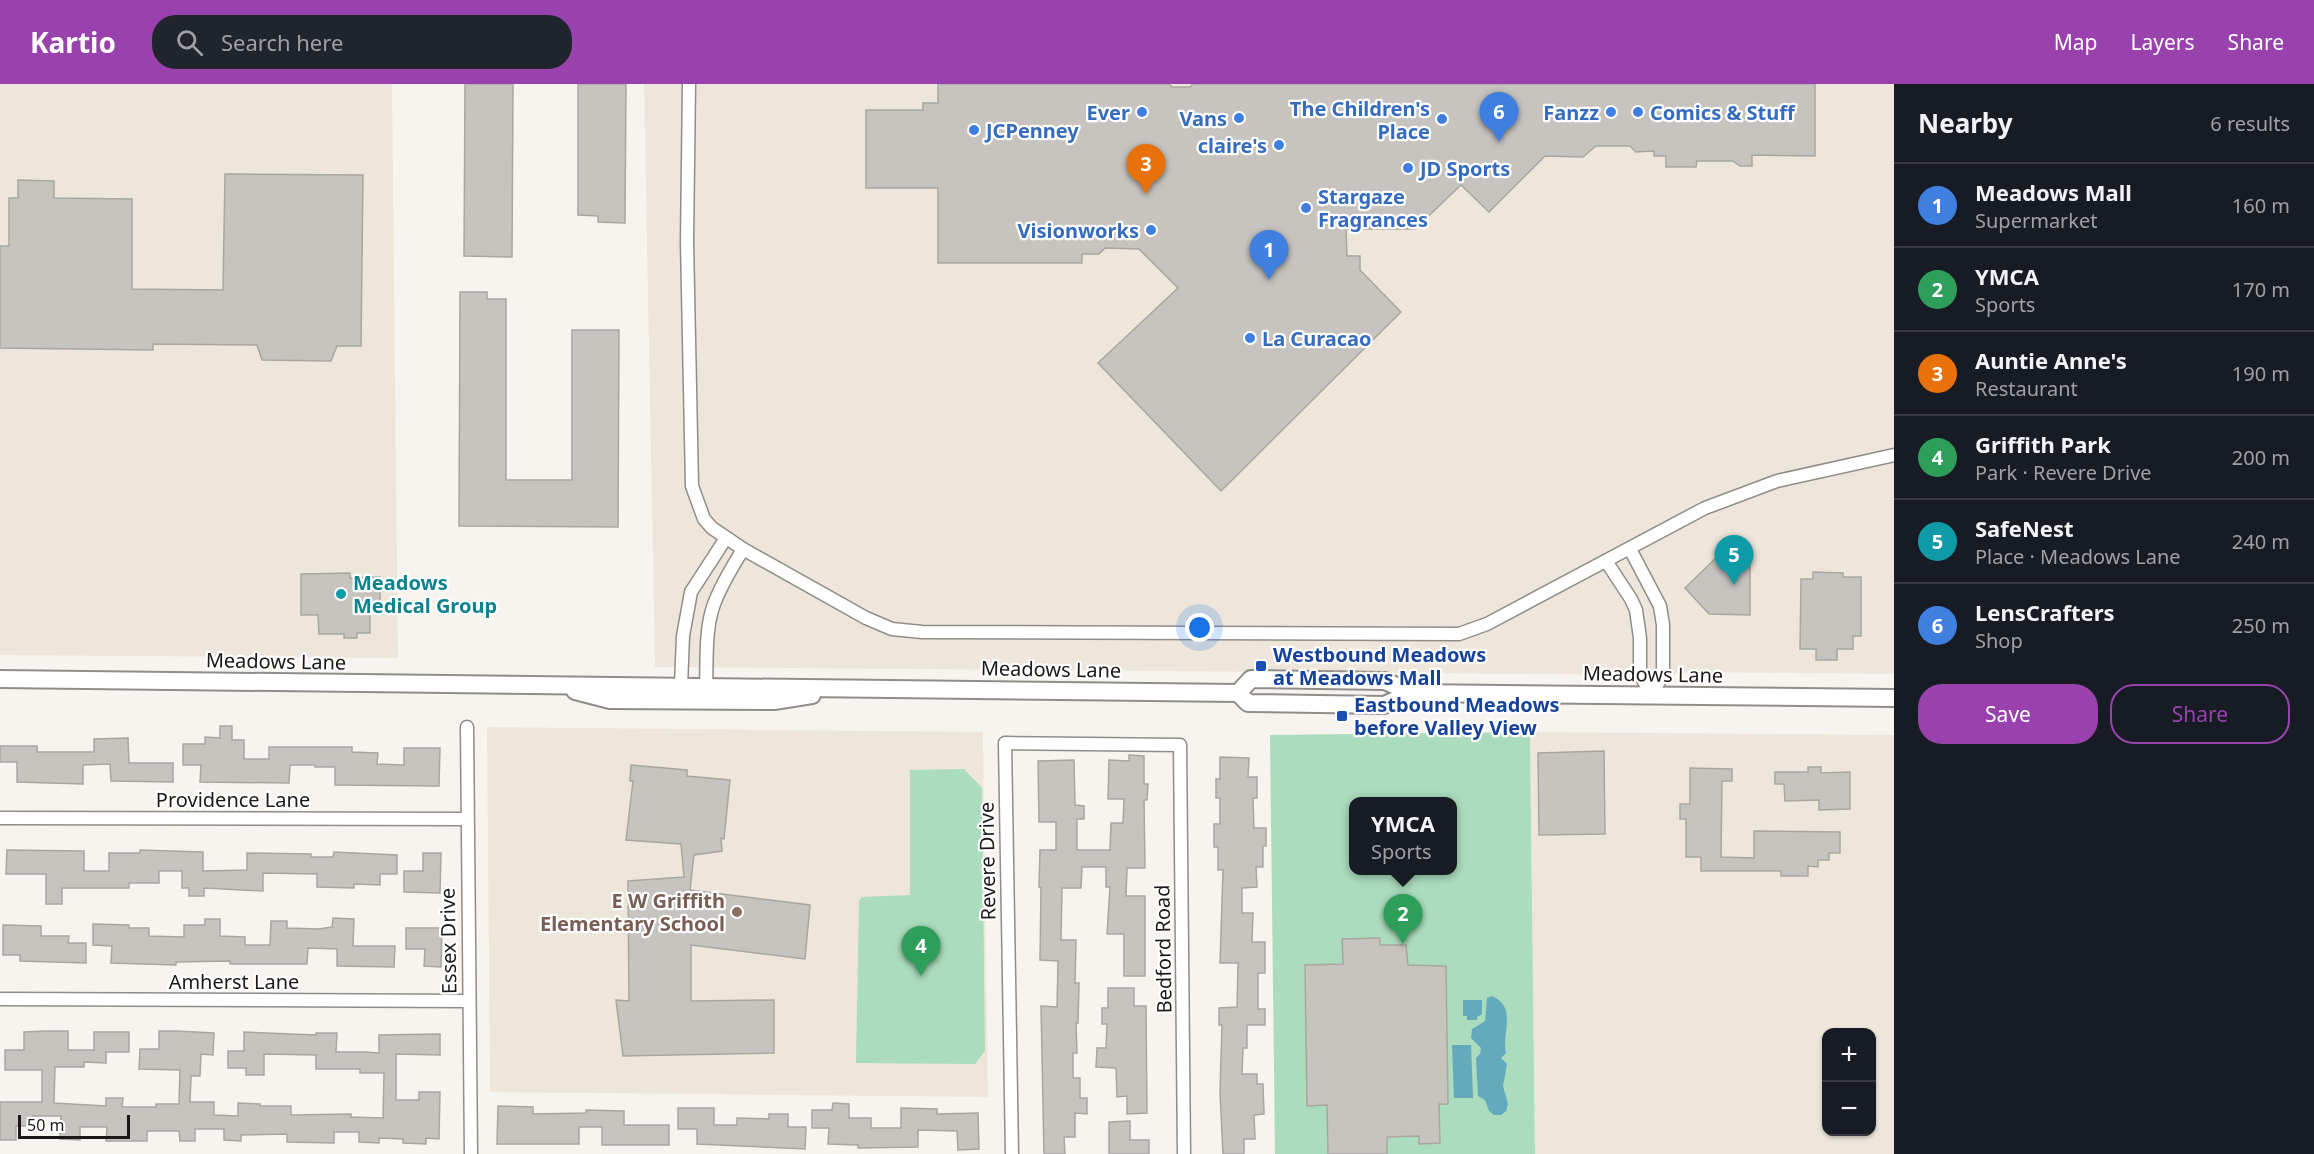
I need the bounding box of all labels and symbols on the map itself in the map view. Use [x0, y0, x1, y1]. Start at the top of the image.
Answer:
pin: 6 [1480, 92, 1518, 142]
place label: The Children's Place [1290, 95, 1430, 145]
place label: Ever [1087, 99, 1130, 126]
place label: Fanzz [1543, 99, 1599, 126]
place label: Comics & Stuff [1650, 99, 1796, 126]
marker: Ever [1135, 105, 1149, 119]
place label: Vans [1179, 105, 1227, 132]
marker: Fanzz [1604, 105, 1618, 119]
marker: Comics & Stuff [1631, 105, 1645, 119]
marker: Vans [1232, 111, 1246, 125]
marker: The Children's Place [1435, 112, 1449, 126]
place label: JCPenney [984, 117, 1079, 144]
marker: JCPenney [967, 123, 981, 137]
place label: claire's [1198, 132, 1267, 159]
marker: claire's [1272, 138, 1286, 152]
pin: 3 [1126, 144, 1166, 194]
place label: JD Sports [1418, 155, 1510, 182]
marker: JD Sports [1401, 161, 1415, 175]
place label: Stargaze Fragrances [1318, 183, 1428, 233]
marker: Stargaze Fragrances [1299, 201, 1313, 215]
place label: Visionworks [1018, 217, 1139, 244]
marker: Visionworks [1144, 223, 1158, 237]
pin: 1 [1250, 230, 1288, 280]
place label: La Curacao [1262, 325, 1372, 352]
marker: La Curacao [1243, 331, 1257, 345]
pin: 5 [1714, 536, 1754, 585]
place label: Meadows Medical Group [353, 569, 497, 619]
marker: Meadows Medical Group [334, 587, 348, 601]
your location [1185, 613, 1214, 642]
place label: Westbound Meadows at Meadows Mall [1273, 641, 1486, 691]
street label: Meadows Lane [206, 646, 346, 676]
street label: Meadows Lane [981, 654, 1121, 684]
marker: Westbound Meadows at Meadows Mall [1254, 659, 1268, 673]
street label: Meadows Lane [1583, 659, 1723, 689]
place label: Eastbound Meadows before Valley View [1354, 691, 1560, 741]
marker: Eastbound Meadows before Valley View [1335, 709, 1349, 723]
street label: Providence Lane [156, 786, 310, 813]
street label: Revere Drive [972, 801, 1002, 921]
street label: Bedford Road [1148, 884, 1178, 1014]
place label: E W Griffith Elementary School [540, 887, 725, 937]
street label: Essex Drive [434, 888, 462, 994]
pin: 2 [1384, 894, 1422, 944]
marker: E W Griffith Elementary School [730, 905, 744, 919]
pin: 4 [902, 926, 940, 976]
street label: Amherst Lane [169, 968, 299, 995]
scale bar [18, 1112, 130, 1140]

